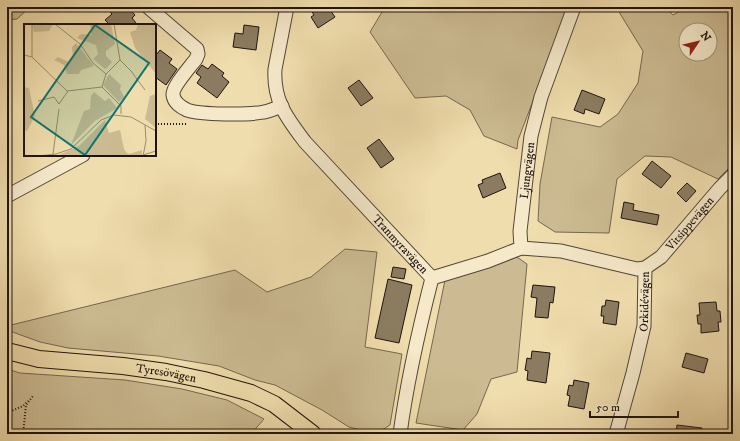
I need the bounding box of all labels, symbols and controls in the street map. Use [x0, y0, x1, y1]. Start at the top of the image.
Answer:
north arrow [678, 22, 718, 62]
inset map [24, 24, 156, 156]
text: N [697, 29, 714, 45]
street label: Ljungvägen [516, 140, 538, 200]
street label: Vitsippevägen [662, 193, 717, 254]
street label: Tranmyravägen [369, 211, 432, 277]
street label: Orkidévägen [635, 271, 652, 333]
street label: Tyresövägen [135, 360, 198, 386]
scale bar [590, 393, 678, 419]
text: 50 m [596, 400, 620, 415]

